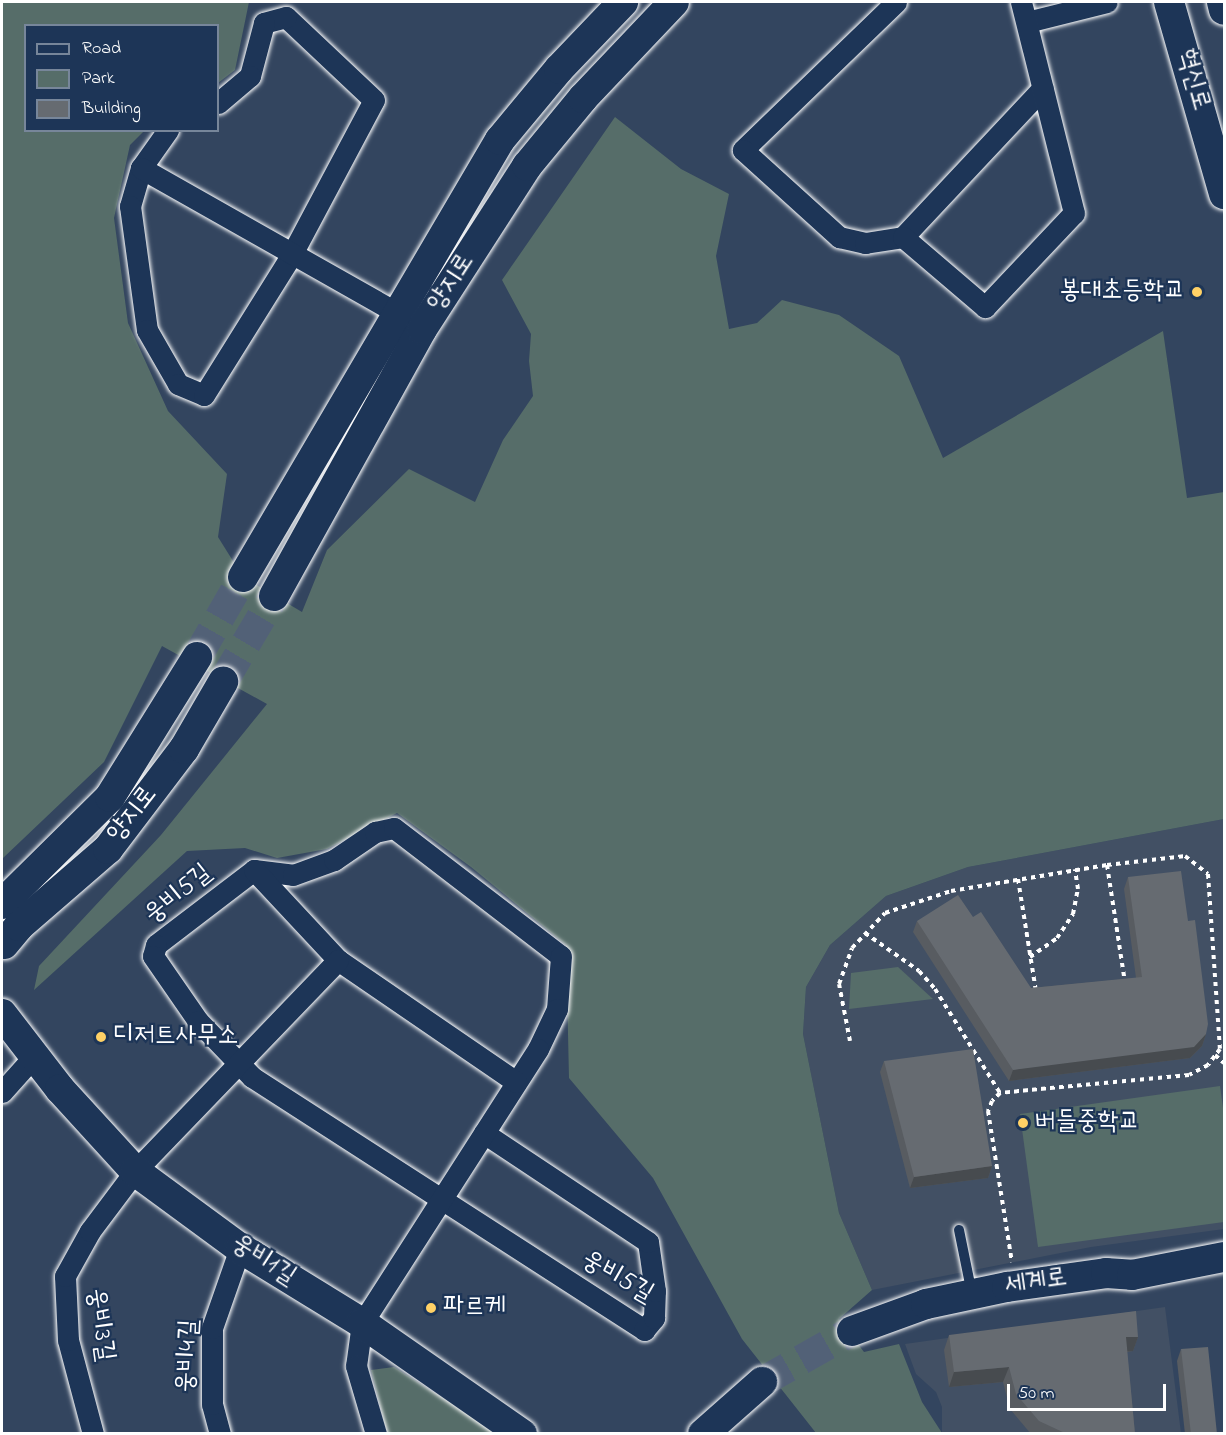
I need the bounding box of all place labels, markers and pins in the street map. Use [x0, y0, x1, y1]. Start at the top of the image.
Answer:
place label: 봉대초등학교 [1059, 276, 1185, 308]
marker: 봉대초등학교 [1190, 285, 1204, 299]
place label: 디저트사무소 [113, 1021, 239, 1053]
marker: 디저트사무소 [94, 1030, 108, 1044]
place label: 버들중학교 [1035, 1107, 1140, 1139]
marker: 버들중학교 [1016, 1116, 1030, 1130]
place label: 파르케 [443, 1292, 506, 1324]
marker: 파르케 [424, 1301, 438, 1315]

